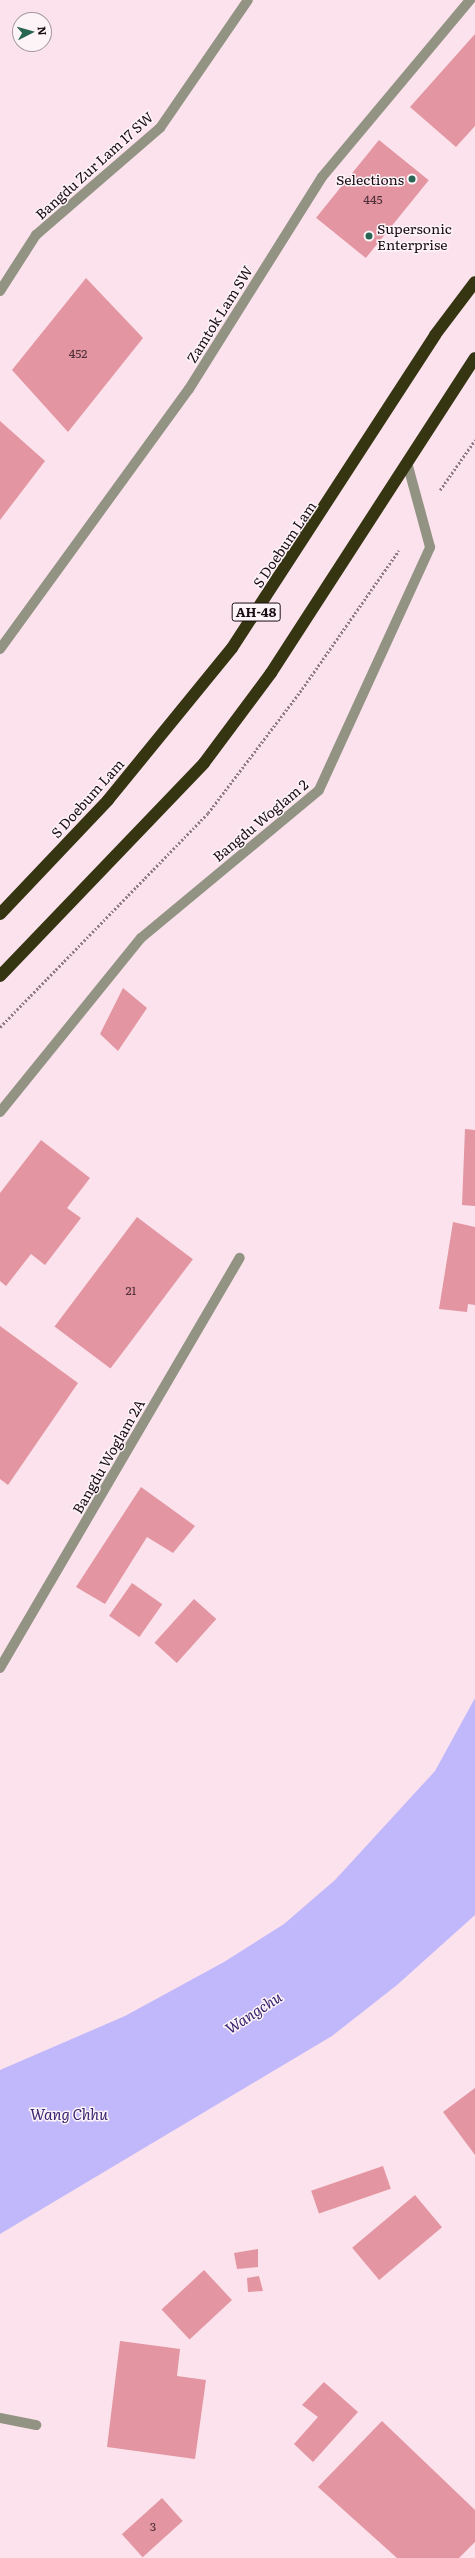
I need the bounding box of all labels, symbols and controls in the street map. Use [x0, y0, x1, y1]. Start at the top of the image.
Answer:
north arrow [12, 12, 52, 52]
text: N [35, 25, 51, 36]
street label: Bangdu Zur Lam 17 SW [32, 108, 156, 222]
place label: Selections [336, 171, 404, 187]
marker: Selections [407, 174, 417, 184]
house number: 445 [363, 193, 383, 207]
place label: Supersonic Enterprise [377, 220, 452, 252]
marker: Supersonic Enterprise [364, 231, 374, 241]
street label: Zamtok Lam SW [182, 262, 256, 366]
house number: 452 [69, 347, 87, 361]
street label: S Doebum Lam [249, 498, 319, 590]
road number: AH-48 [231, 601, 281, 623]
street label: S Doebum Lam [47, 755, 127, 841]
street label: Bangdu Woglam 2 [209, 775, 311, 865]
house number: 21 [126, 1284, 136, 1298]
street label: Bangdu Woglam 2A [68, 1396, 148, 1516]
water label: Wangchu [221, 1987, 285, 2037]
water label: Wang Chhu [30, 2105, 108, 2123]
house number: 3 [150, 2520, 156, 2534]

